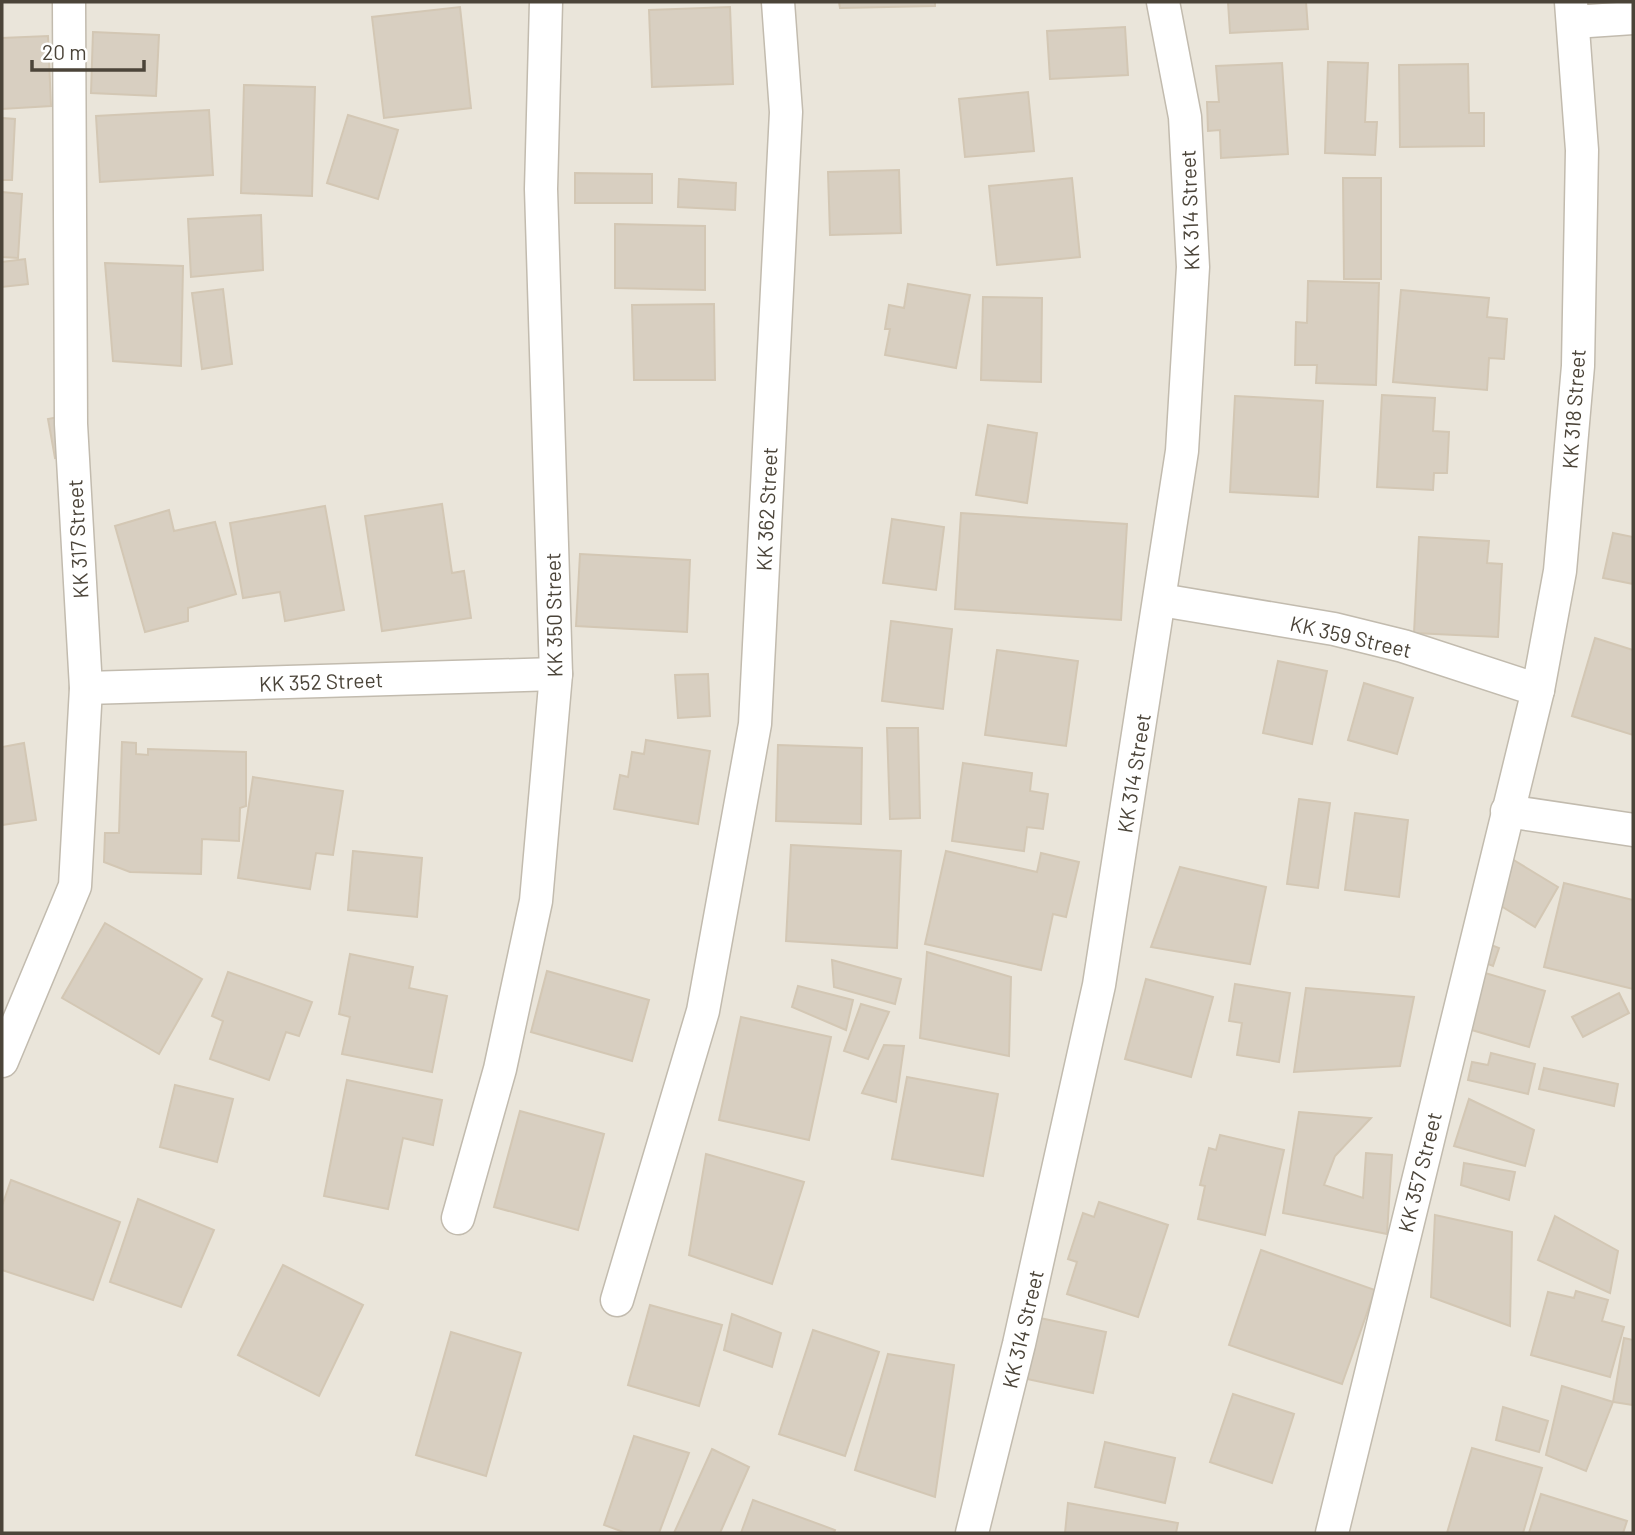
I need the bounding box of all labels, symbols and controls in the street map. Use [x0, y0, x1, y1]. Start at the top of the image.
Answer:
scale bar [32, 28, 144, 72]
text: 20 m [42, 39, 87, 64]
street label: KK 314 Street [1174, 149, 1204, 271]
street label: KK 318 Street [1556, 348, 1590, 470]
street label: KK 362 Street [750, 446, 782, 572]
street label: KK 317 Street [61, 479, 93, 599]
street label: KK 350 Street [539, 552, 567, 678]
street label: KK 359 Street [1288, 610, 1414, 662]
street label: KK 352 Street [258, 666, 384, 696]
street label: KK 314 Street [1111, 711, 1155, 835]
street label: KK 357 Street [1392, 1109, 1446, 1235]
street label: KK 314 Street [996, 1267, 1048, 1391]

